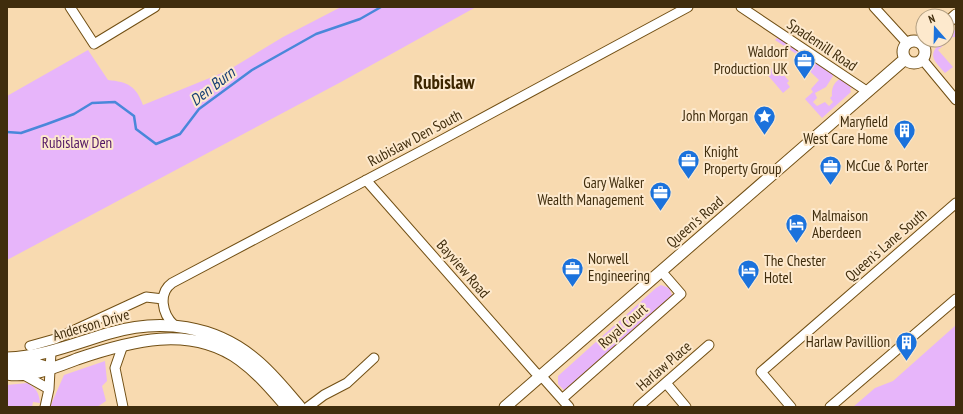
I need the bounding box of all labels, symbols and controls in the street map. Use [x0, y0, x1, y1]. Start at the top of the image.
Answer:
north arrow [915, 8, 955, 48]
text: N [926, 11, 937, 26]
street label: Spademill Road [784, 14, 861, 75]
place label: Waldorf Production UK [714, 42, 789, 78]
office icon: Waldorf Production UK [791, 48, 817, 81]
water label: Den Burn [186, 62, 239, 110]
district label: Rubislaw [413, 70, 475, 94]
place icon: John Morgan [751, 103, 777, 136]
street label: Rubislaw Den South [364, 105, 465, 170]
place label: John Morgan [681, 106, 748, 125]
place label: Maryfield West Care Home [803, 112, 888, 148]
building icon: Maryfield West Care Home [891, 118, 917, 151]
park label: Rubislaw Den [42, 133, 112, 152]
place label: Knight Property Group [704, 142, 782, 178]
office icon: Knight Property Group [676, 148, 702, 181]
office icon: McCue & Porter [818, 153, 844, 186]
place label: McCue & Porter [846, 156, 929, 175]
place label: Gary Walker Wealth Management [537, 173, 645, 209]
office icon: Gary Walker Wealth Management [647, 179, 673, 212]
street label: Queen's Road [662, 192, 727, 252]
street label: Queen's Lane South [841, 204, 930, 285]
place label: Malmaison Aberdeen [812, 206, 868, 242]
hotel icon: Malmaison Aberdeen [783, 212, 809, 245]
street label: Bayview Road [433, 236, 494, 302]
place label: Norwell Engineering [588, 249, 650, 285]
place label: The Chester Hotel [764, 251, 827, 287]
office icon: Norwell Engineering [560, 255, 586, 288]
hotel icon: The Chester Hotel [736, 257, 762, 290]
street label: Royal Court [594, 299, 651, 352]
street label: Anderson Drive [50, 304, 131, 345]
building icon: Harlaw Pavillion [893, 329, 919, 362]
place label: Harlaw Pavillion [806, 332, 890, 351]
street label: Harlaw Place [632, 336, 695, 395]

